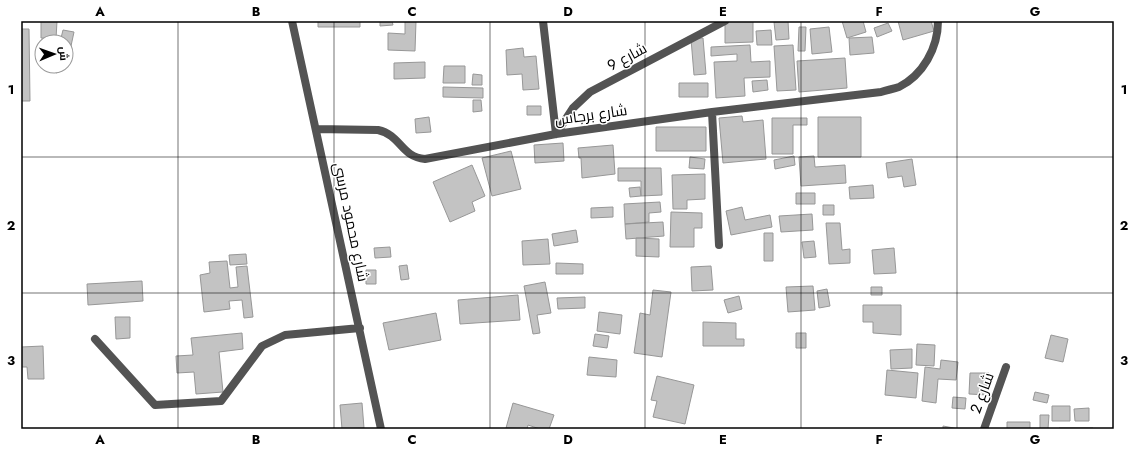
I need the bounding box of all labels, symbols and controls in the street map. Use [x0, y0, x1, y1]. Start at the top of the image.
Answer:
text: A [94, 2, 105, 21]
text: B [252, 2, 261, 21]
text: C [407, 2, 417, 21]
text: D [563, 2, 573, 21]
text: E [719, 2, 727, 21]
text: F [875, 2, 883, 21]
text: G [1030, 2, 1041, 21]
north arrow [34, 34, 74, 74]
street label: شارع 9 [603, 37, 651, 77]
text: ش [56, 46, 72, 61]
text: 1 [8, 80, 14, 99]
text: 1 [1121, 80, 1127, 99]
street label: شارع برجاس [553, 99, 629, 131]
street label: شارع محمود مرسى [328, 160, 374, 284]
text: 2 [7, 216, 15, 235]
text: 2 [1120, 216, 1128, 235]
text: 3 [7, 351, 15, 370]
text: 3 [1120, 351, 1128, 370]
street label: شارع 2 [964, 369, 1000, 417]
text: A [94, 430, 105, 449]
text: B [252, 430, 261, 449]
text: C [407, 430, 417, 449]
text: D [563, 430, 573, 449]
text: E [719, 430, 727, 449]
text: F [875, 430, 883, 449]
text: G [1030, 430, 1041, 449]

